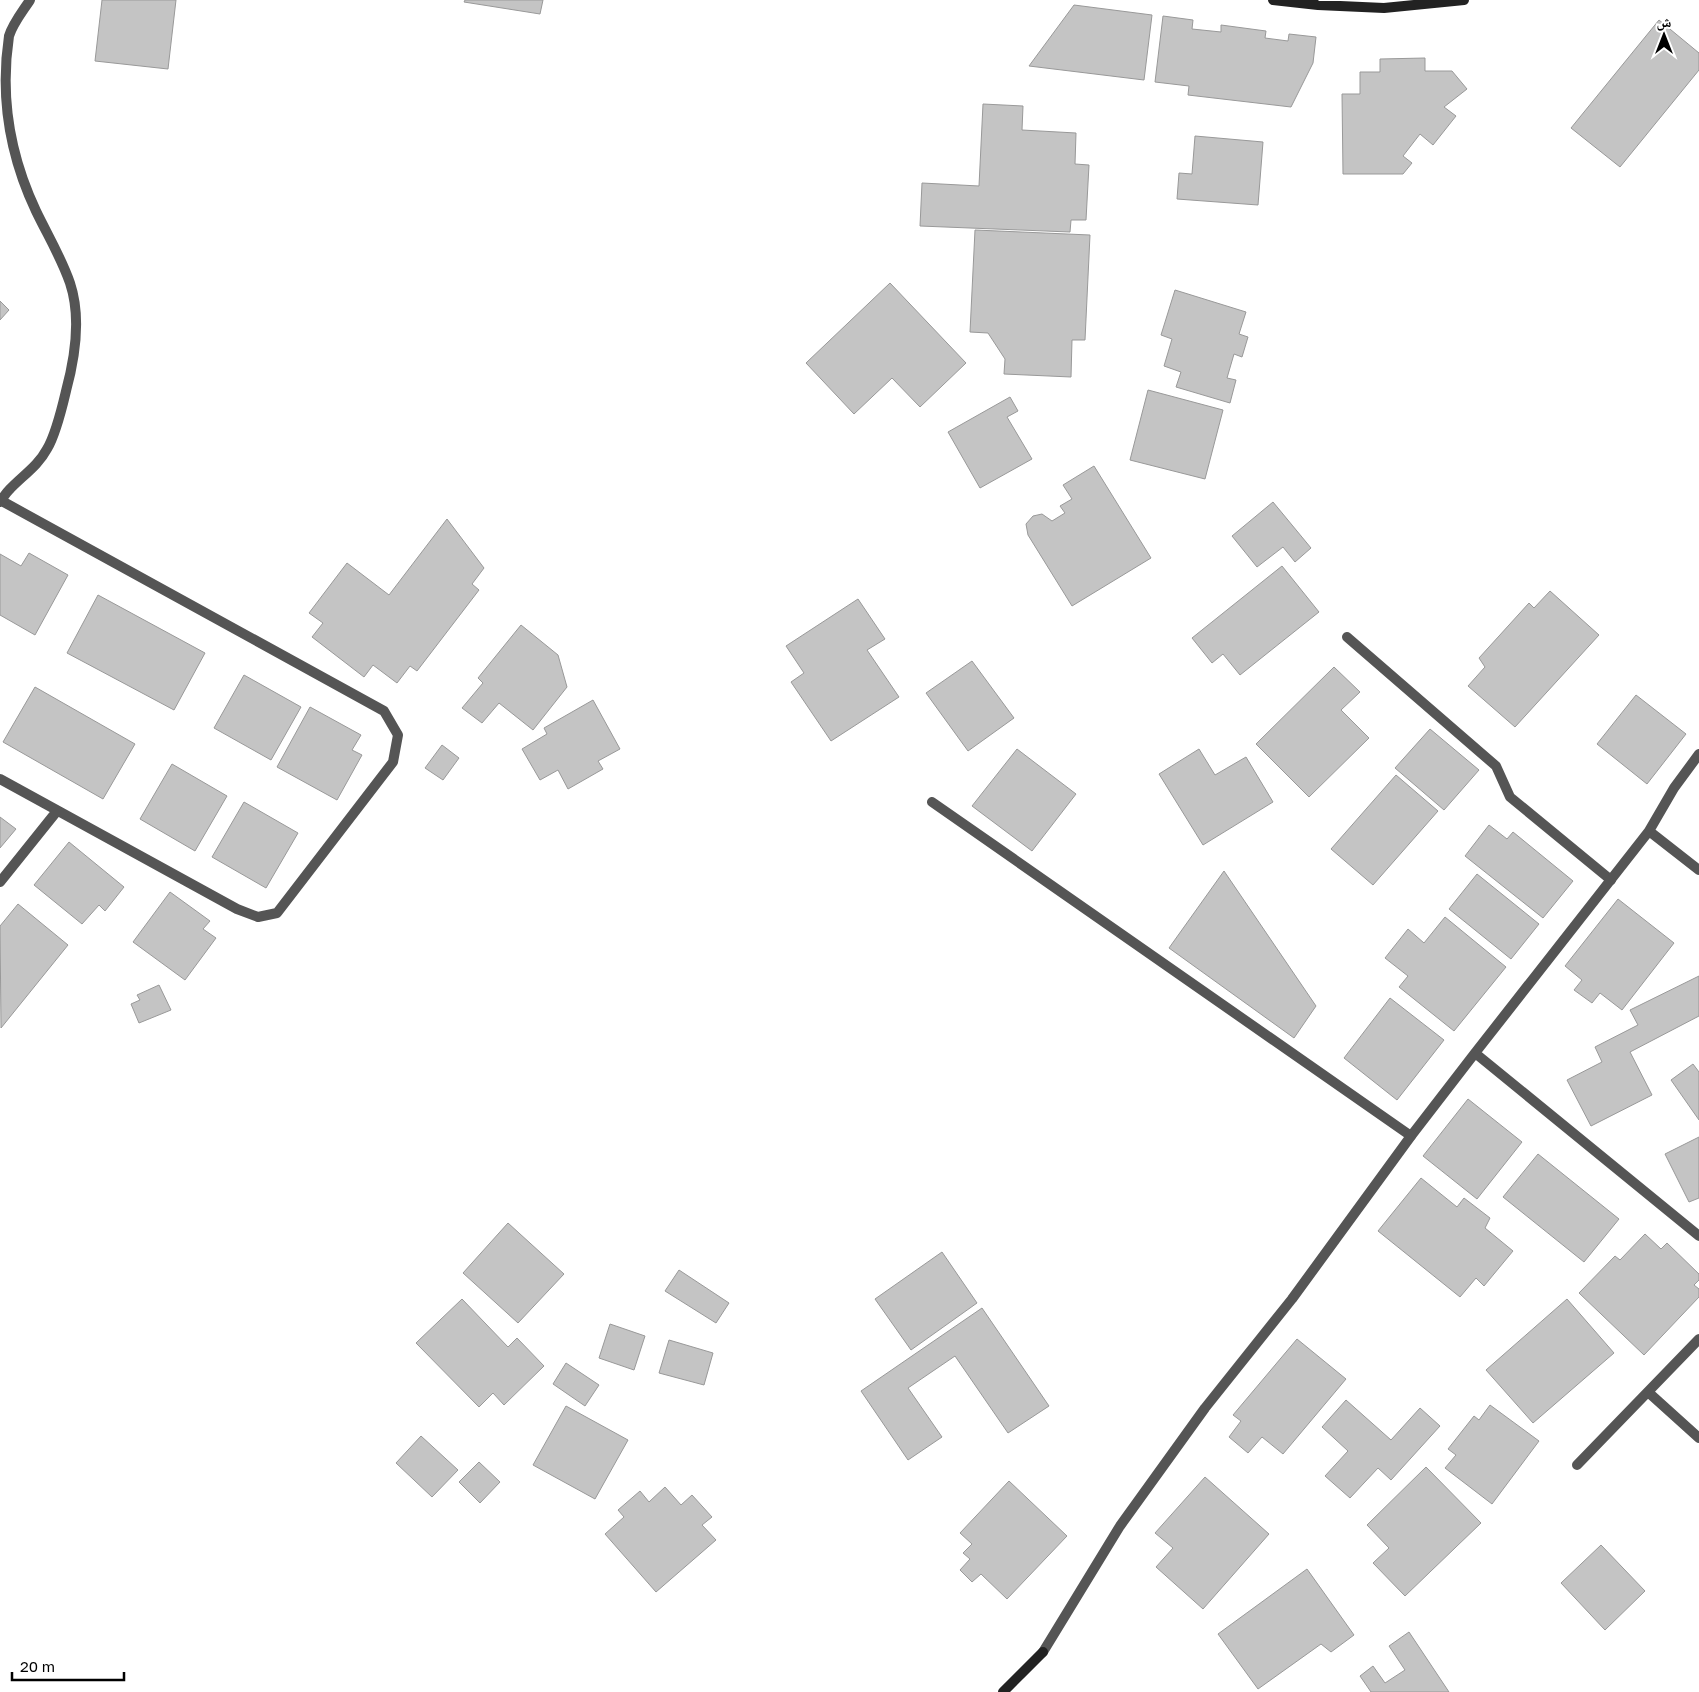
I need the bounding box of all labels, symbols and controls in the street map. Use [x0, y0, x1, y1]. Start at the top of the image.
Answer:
north arrow [1639, 10, 1689, 60]
text: ش [1657, 13, 1672, 31]
scale bar [12, 1650, 125, 1682]
text: 20 m [20, 1657, 55, 1675]

